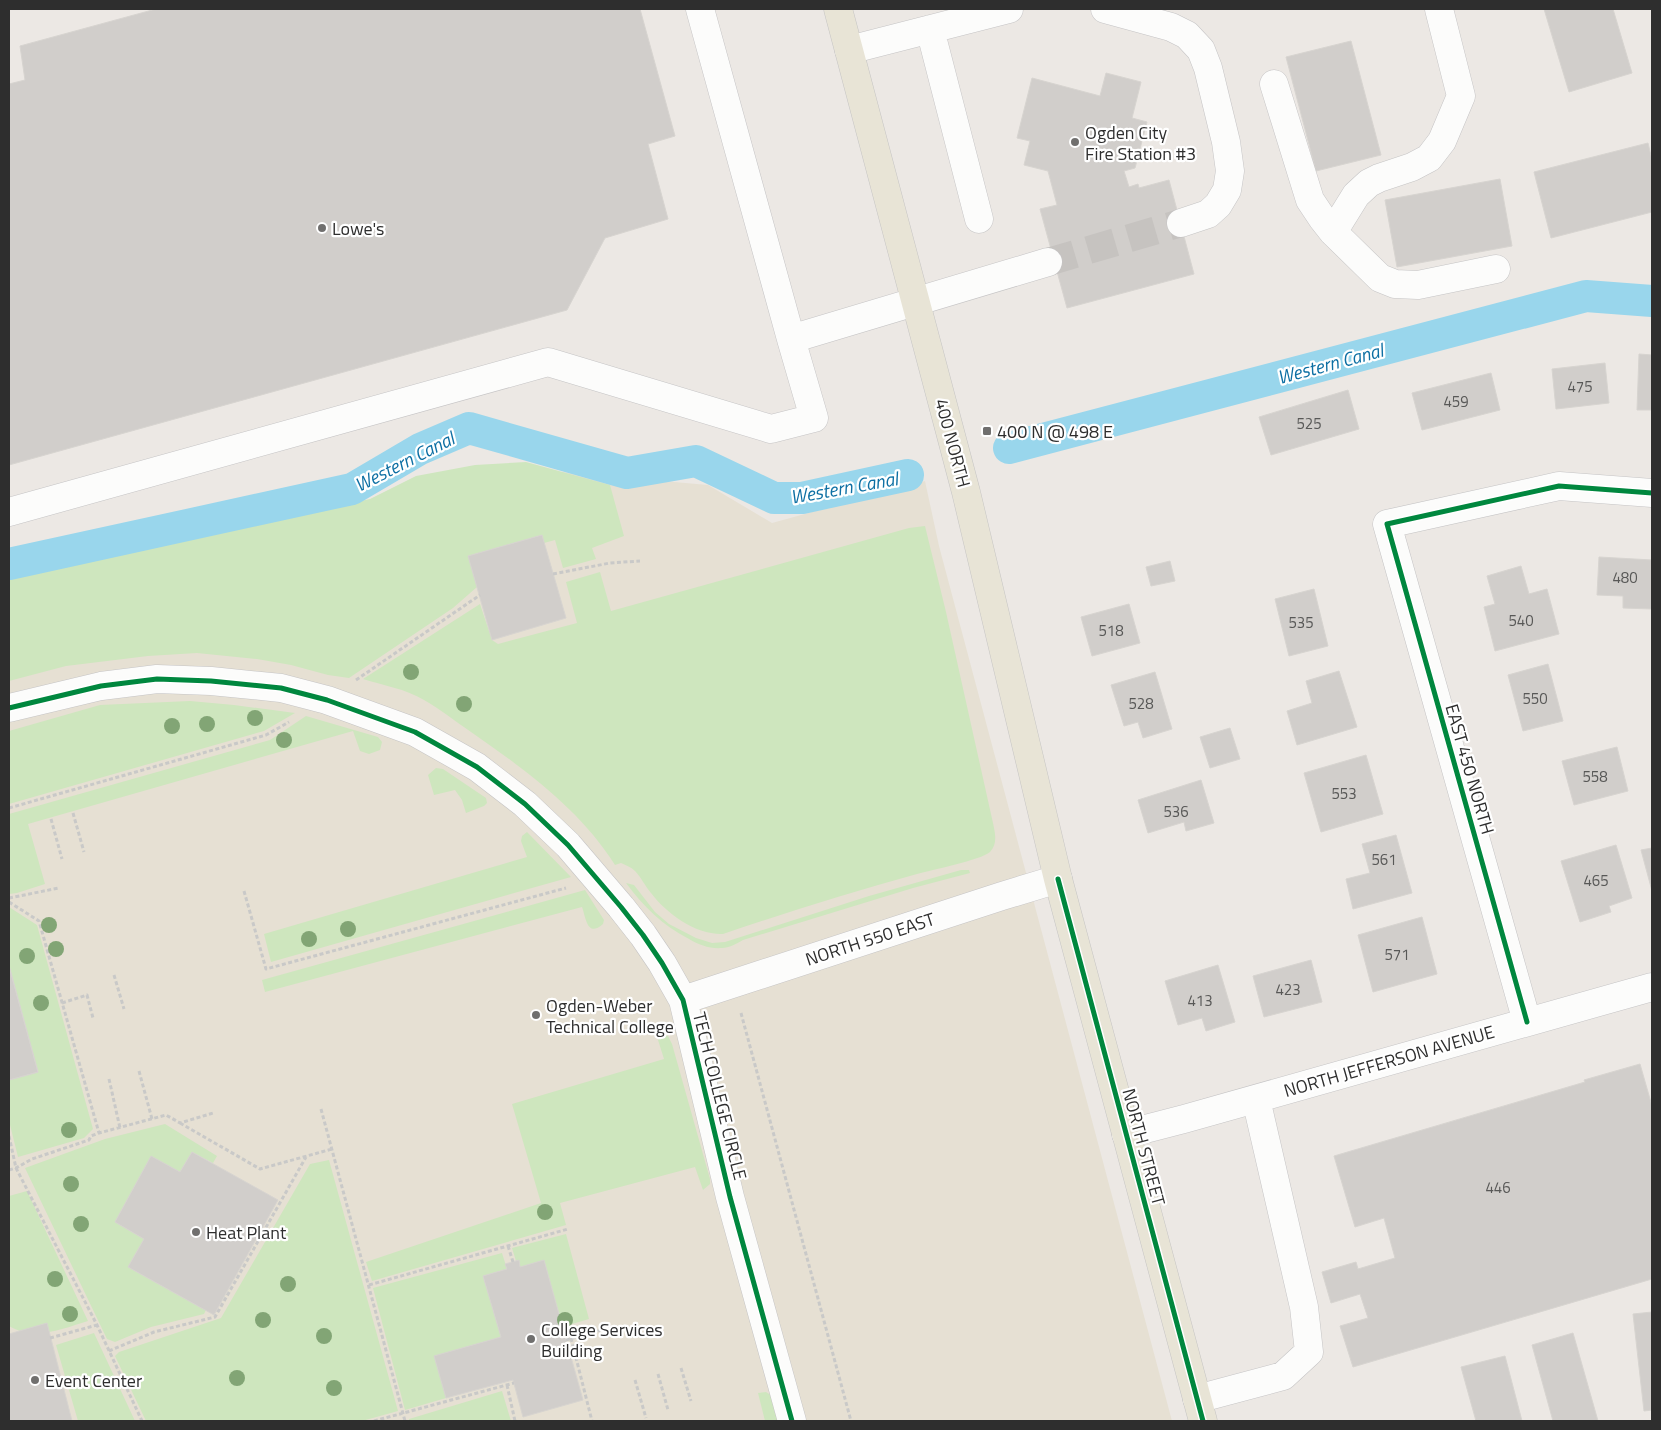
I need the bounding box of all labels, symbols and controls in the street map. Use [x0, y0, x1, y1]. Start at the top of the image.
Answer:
place label: Ogden City Fire Station #3 [1085, 119, 1196, 167]
marker: Ogden City Fire Station #3 [1069, 136, 1081, 148]
place label: Lowe's [332, 215, 384, 242]
marker: Lowe's [316, 222, 328, 234]
water label: Western Canal [1274, 334, 1388, 391]
house number: 475 [1567, 375, 1593, 398]
house number: 459 [1443, 390, 1469, 413]
street label: 400 NORTH [928, 396, 978, 490]
house number: 525 [1296, 412, 1322, 435]
place label: 400 N @ 498 E [997, 418, 1113, 445]
water label: Western Canal [349, 423, 461, 499]
marker: 400 N @ 498 E [981, 425, 993, 437]
water label: Western Canal [788, 463, 902, 511]
house number: 480 [1612, 566, 1638, 589]
house number: 540 [1508, 609, 1534, 632]
house number: 535 [1288, 611, 1314, 634]
house number: 518 [1098, 619, 1124, 642]
house number: 550 [1522, 687, 1548, 710]
house number: 528 [1128, 692, 1154, 715]
street label: EAST 450 NORTH [1438, 701, 1502, 837]
house number: 558 [1582, 765, 1608, 788]
house number: 553 [1331, 782, 1357, 805]
house number: 536 [1163, 800, 1189, 823]
house number: 561 [1371, 848, 1397, 871]
house number: 465 [1583, 869, 1609, 892]
street label: NORTH 550 EAST [802, 905, 939, 973]
house number: 571 [1384, 943, 1410, 966]
house number: 423 [1275, 978, 1301, 1001]
house number: 413 [1187, 989, 1213, 1012]
place label: Ogden-Weber Technical College [546, 992, 674, 1040]
marker: Ogden-Weber Technical College [530, 1009, 542, 1021]
street label: TECH COLLEGE CIRCLE [686, 1009, 754, 1183]
street label: NORTH JEFFERSON AVENUE [1281, 1018, 1497, 1104]
street label: NORTH STREET [1115, 1085, 1173, 1209]
house number: 446 [1485, 1176, 1511, 1199]
place label: Heat Plant [206, 1219, 287, 1246]
marker: Heat Plant [190, 1226, 202, 1238]
place label: College Services Building [541, 1316, 663, 1364]
marker: College Services Building [525, 1333, 537, 1345]
place label: Event Center [45, 1367, 142, 1394]
marker: Event Center [29, 1374, 41, 1386]

